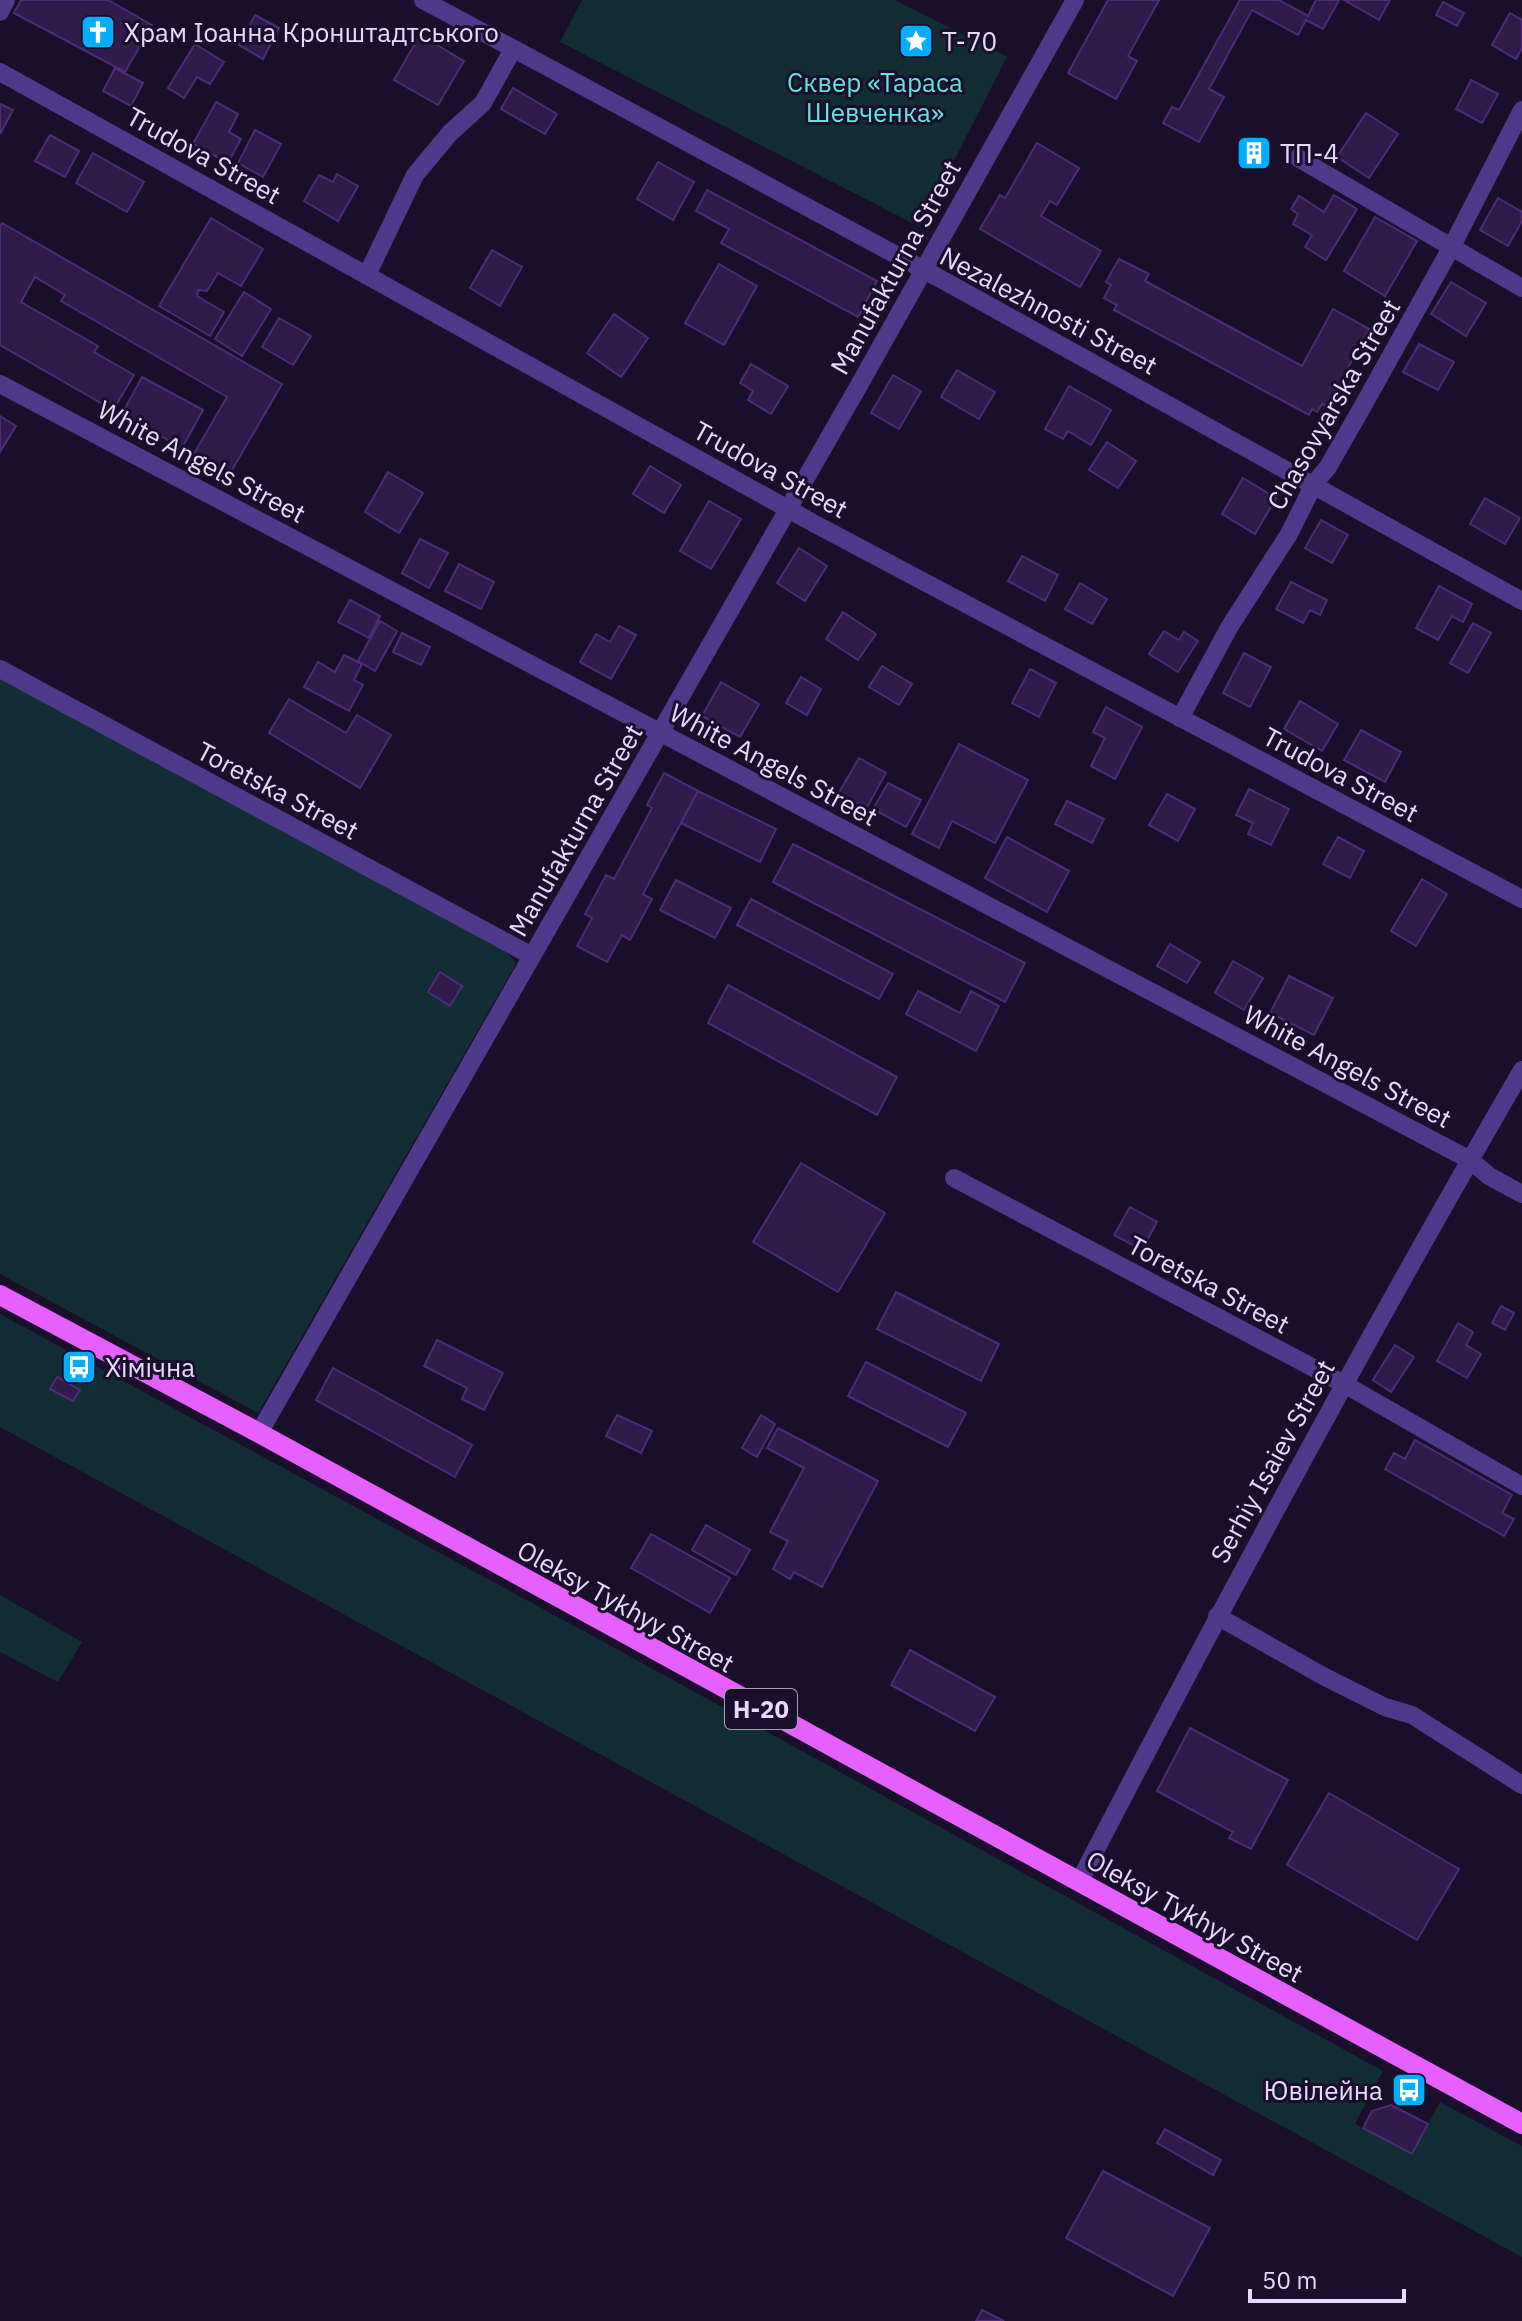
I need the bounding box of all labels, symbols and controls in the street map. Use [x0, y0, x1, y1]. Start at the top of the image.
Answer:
church icon: Храм Іоанна Кронштадтського [79, 13, 117, 51]
place label: Храм Іоанна Кронштадтського [124, 15, 499, 49]
place icon: Т-70 [897, 22, 935, 60]
place label: Т-70 [942, 24, 997, 58]
park label: Сквер «Тараса Шевченка» [787, 65, 963, 129]
street label: Trudova Street [121, 99, 287, 211]
building icon: ТП-4 [1235, 134, 1273, 172]
place label: ТП-4 [1280, 136, 1339, 170]
street label: Manufakturna Street [822, 154, 968, 380]
street label: Nezalezhnosti Street [934, 238, 1164, 382]
street label: Chasovyarska Street [1259, 292, 1407, 516]
street label: White Angels Street [92, 392, 312, 530]
street label: Trudova Street [688, 413, 854, 525]
street label: White Angels Street [664, 695, 884, 833]
street label: Manufakturna Street [500, 718, 650, 942]
street label: Trudova Street [1257, 719, 1425, 829]
street label: Toretska Street [191, 733, 365, 847]
street label: White Angels Street [1238, 997, 1458, 1135]
street label: Toretska Street [1122, 1227, 1296, 1341]
bus stop icon: Хімічна [60, 1348, 98, 1386]
place label: Хімічна [105, 1350, 195, 1384]
street label: Serhiy Isaiev Street [1202, 1353, 1342, 1569]
street label: Oleksy Tykhyy Street [511, 1532, 741, 1680]
road number: Н-20 [725, 1689, 797, 1729]
street label: Oleksy Tykhyy Street [1080, 1842, 1310, 1990]
bus stop icon: Ювілейна [1390, 2071, 1428, 2109]
place label: Ювілейна [1264, 2073, 1383, 2107]
scale bar [1250, 2253, 1404, 2303]
text: 50 m [1262, 2264, 1317, 2296]

